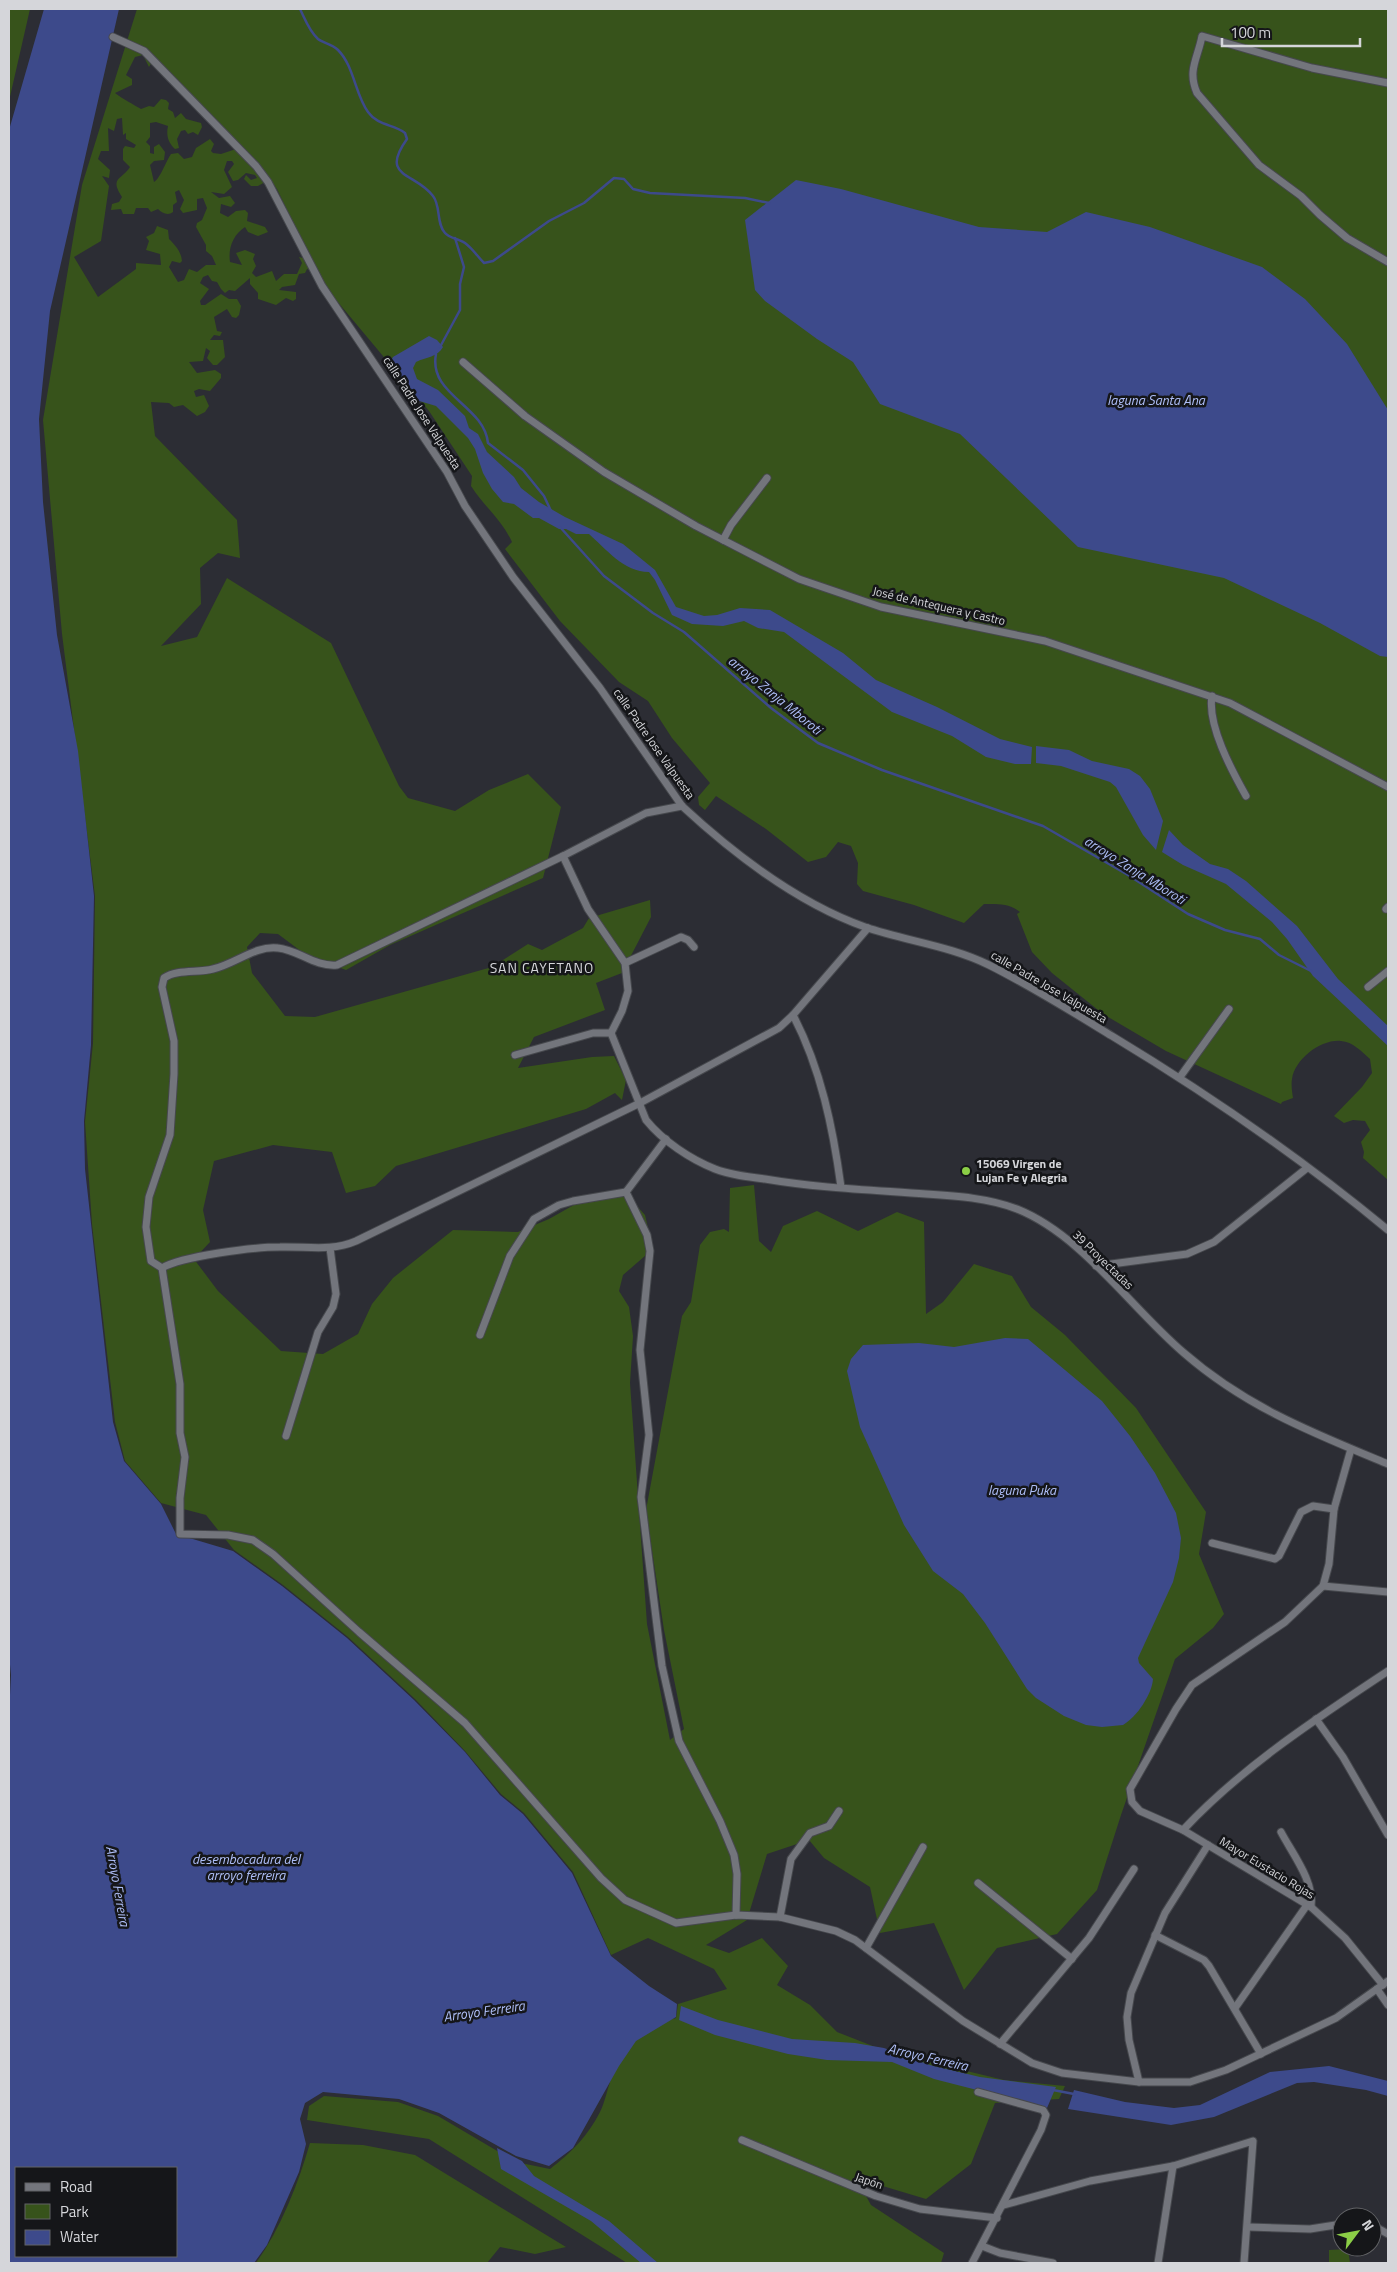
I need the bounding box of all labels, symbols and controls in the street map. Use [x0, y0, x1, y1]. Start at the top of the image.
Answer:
scale bar [1222, 15, 1360, 47]
text: 100 m [1230, 21, 1271, 44]
street label: calle Padre Jose Valpuesta [379, 352, 466, 473]
water label: laguna Santa Ana [1107, 389, 1206, 410]
street label: José de Antequera y Castro [871, 581, 1007, 630]
water label: arroyo Zanja Mboroti [724, 650, 828, 740]
street label: calle Padre Jose Valpuesta [609, 684, 700, 803]
water label: arroyo Zanja Mboroti [1081, 830, 1192, 910]
street label: calle Padre Jose Valpuesta [987, 945, 1111, 1028]
district label: SAN CAYETANO [490, 957, 594, 978]
place label: 15069 Virgen de Lujan Fe y Alegria [976, 1154, 1067, 1187]
marker: 15069 Virgen de Lujan Fe y Alegria [960, 1165, 972, 1177]
street label: 39 Proyectadas [1068, 1226, 1139, 1294]
water label: laguna Puka [988, 1479, 1057, 1500]
street label: Mayor Eustacio Rojas [1216, 1832, 1319, 1904]
water label: Arroyo Ferreira [101, 1844, 136, 1929]
water label: desembocadura del arroyo ferreira [192, 1848, 302, 1885]
water label: Arroyo Ferreira [442, 1994, 527, 2027]
water label: Arroyo Ferreira [886, 2037, 971, 2076]
legend [15, 2167, 178, 2257]
street label: Japón [853, 2167, 886, 2194]
text: Road [60, 2175, 92, 2198]
text: Park [60, 2200, 89, 2223]
north arrow [1332, 2207, 1382, 2257]
text: N [1357, 2215, 1380, 2235]
text: Water [60, 2225, 99, 2248]

